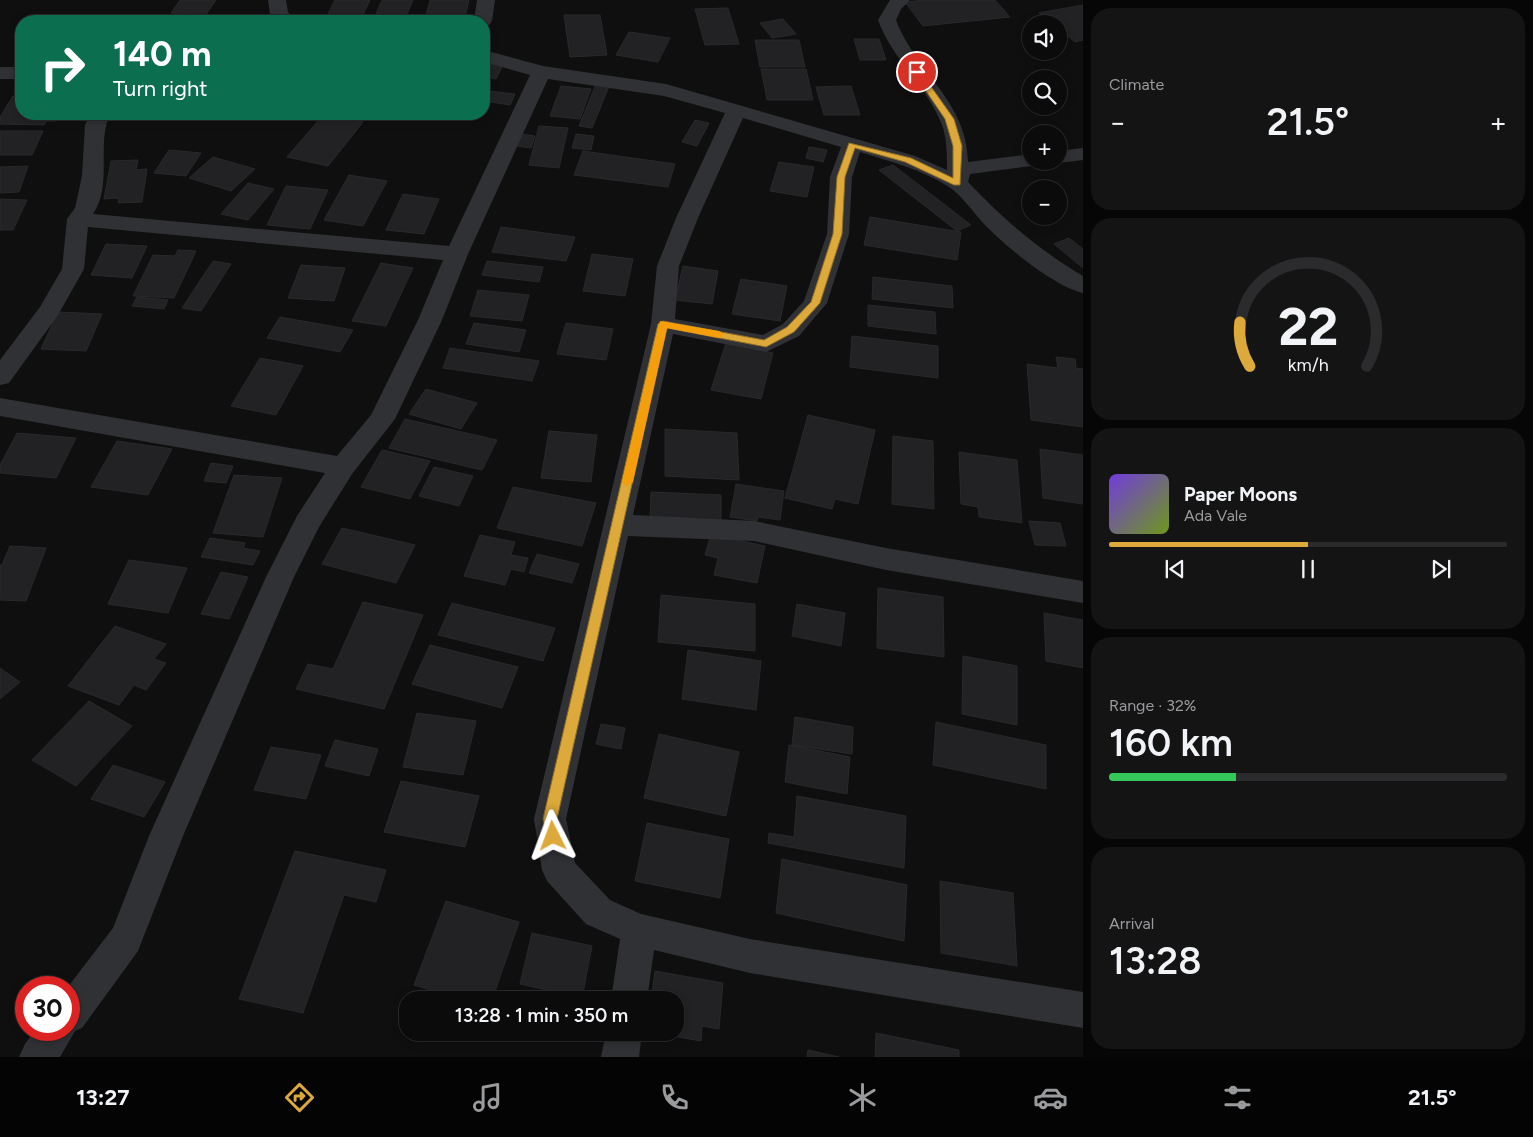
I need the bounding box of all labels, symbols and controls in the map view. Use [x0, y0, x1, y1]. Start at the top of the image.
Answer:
map controls [1022, 15, 1067, 225]
button: sound [1022, 15, 1067, 60]
text: 140 m [113, 33, 211, 75]
icon: right [30, 35, 95, 100]
pin [896, 51, 938, 93]
icon: arrive [903, 58, 931, 86]
button: search [1022, 70, 1067, 115]
text: Turn right [113, 75, 208, 102]
text: Climate [1109, 75, 1164, 94]
text: 21.5° [1267, 99, 1349, 145]
text: − [1109, 105, 1126, 139]
text: + [1490, 105, 1507, 139]
button: + [1022, 125, 1067, 170]
button: − [1022, 180, 1067, 225]
text: 22 [1278, 296, 1338, 358]
text: km/h [1288, 354, 1328, 375]
text: Paper Moons [1184, 483, 1297, 506]
text: Ada Vale [1184, 506, 1247, 525]
icon: previous [1161, 555, 1189, 583]
icon: pause [1294, 555, 1322, 583]
icon: next [1427, 555, 1455, 583]
text: Range · 32% [1109, 696, 1196, 715]
text: 160 km [1109, 720, 1233, 766]
position arrow [526, 809, 578, 861]
text: Arrival [1109, 914, 1154, 933]
text: 13:28 [1109, 938, 1202, 984]
speed limit sign: 30 [15, 976, 80, 1041]
text: 13:28 · 1 min · 350 m [455, 1004, 628, 1027]
icon: directions [282, 1080, 317, 1115]
icon: music [470, 1080, 505, 1115]
icon: phone [657, 1080, 692, 1115]
icon: climate [845, 1080, 880, 1115]
icon: car [1033, 1080, 1068, 1115]
icon: filters [1220, 1080, 1255, 1115]
text: 13:27 [76, 1084, 129, 1111]
text: 21.5° [1408, 1084, 1457, 1111]

